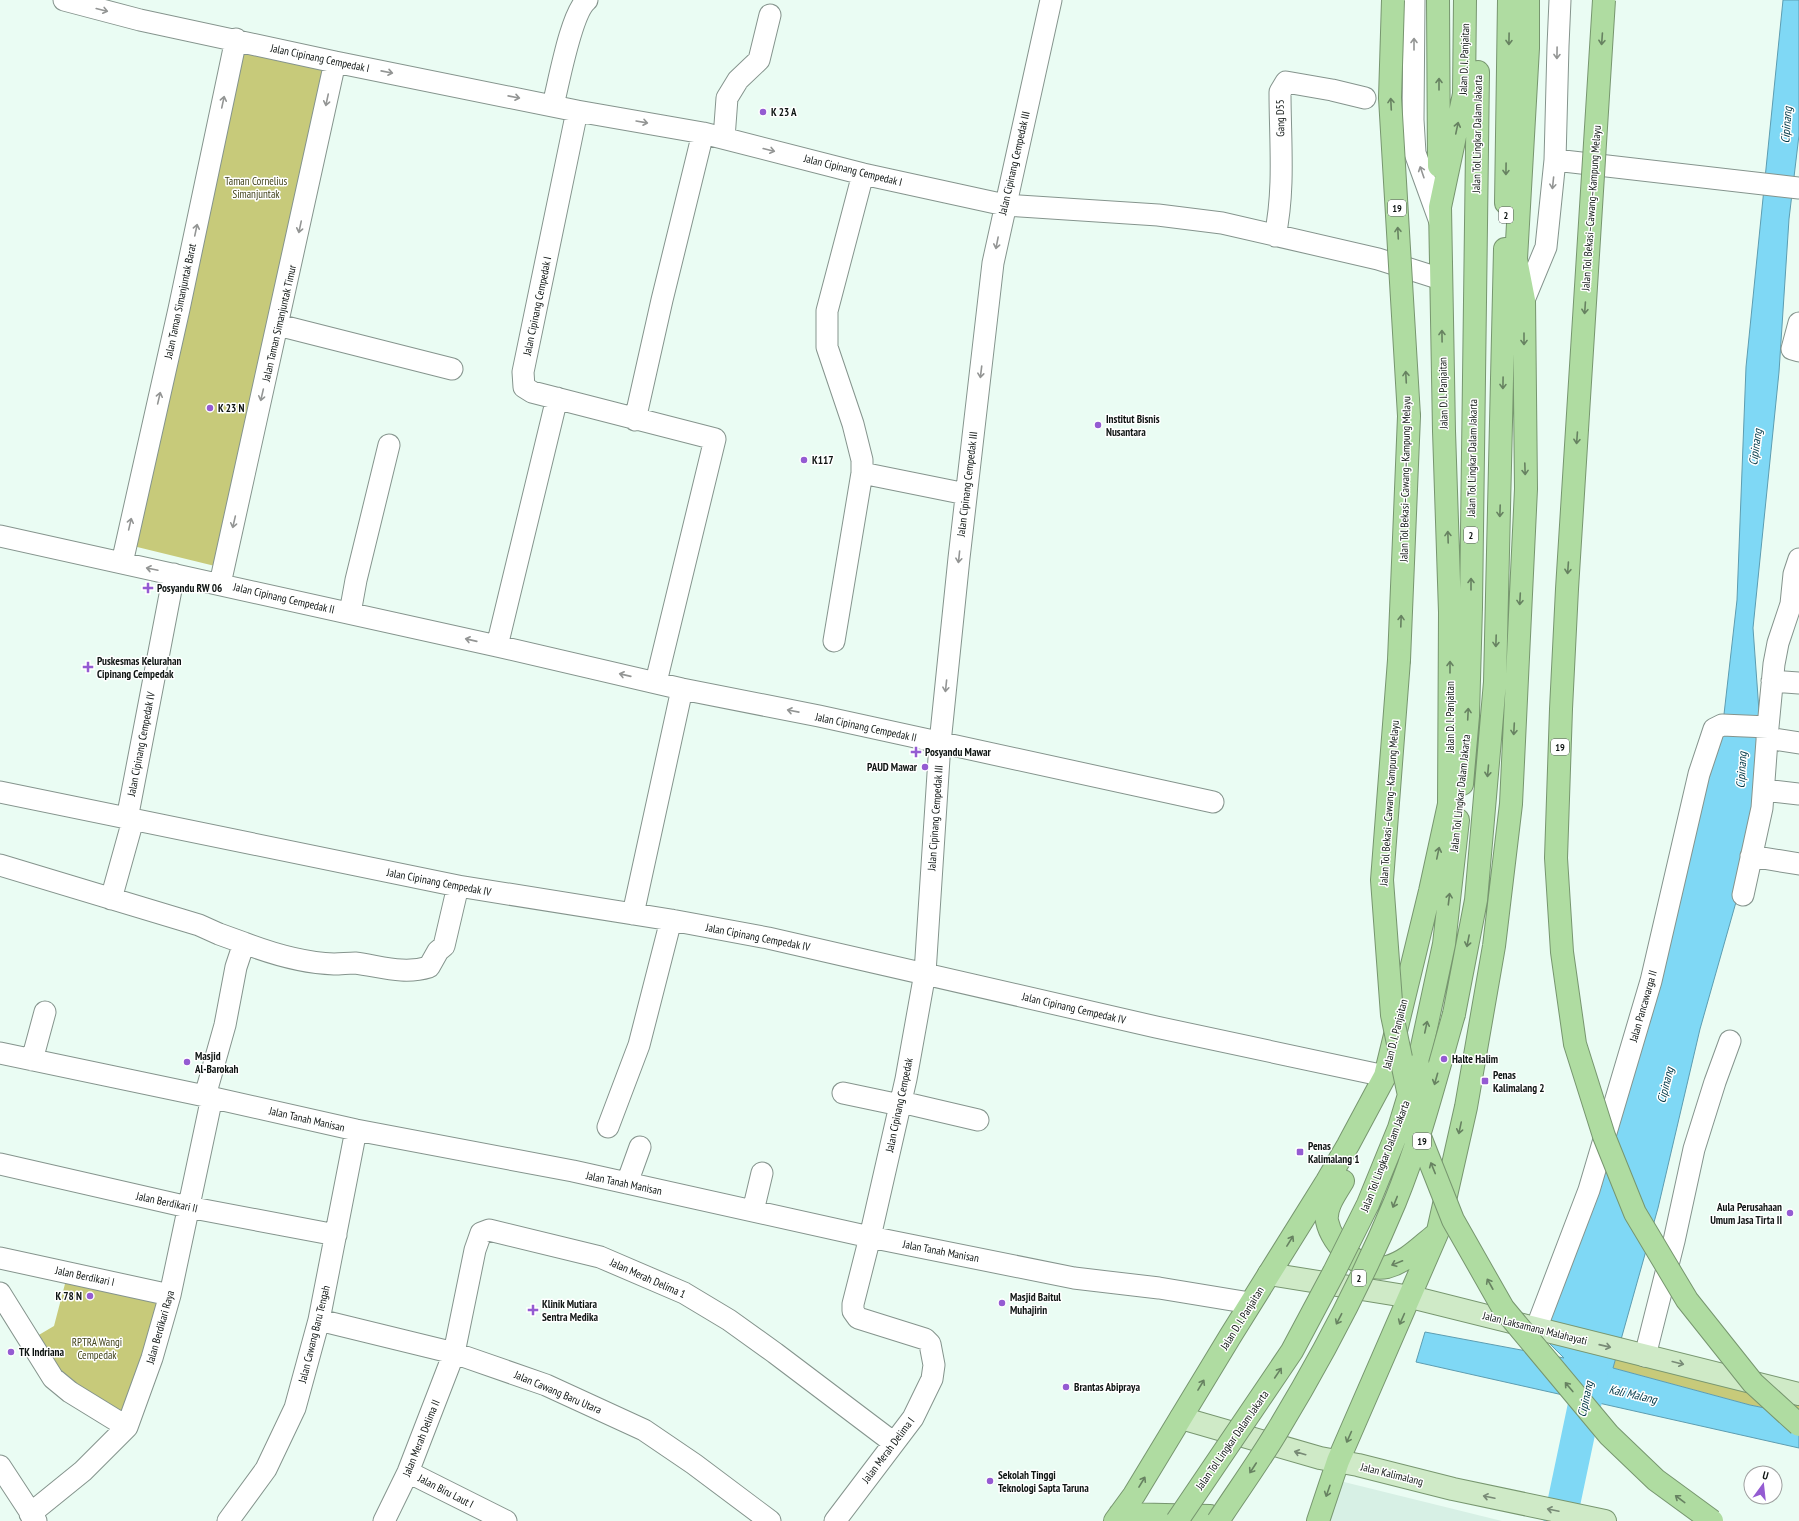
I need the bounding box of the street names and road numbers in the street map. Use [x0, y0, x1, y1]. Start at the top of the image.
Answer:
street label: Jalan D. I. Panjaitan [1456, 23, 1472, 96]
street label: Jalan Cipinang Cempedak I [268, 40, 371, 75]
street label: Jalan Tol Lingkar Dalam Jakarta [1469, 75, 1485, 194]
street label: Gang D55 [1273, 99, 1287, 137]
street label: Jalan Cipinang Cempedak III [995, 110, 1033, 217]
street label: Jalan Tol Bekasi–Cawang–Kampung Melayu [1578, 125, 1604, 292]
street label: Jalan Cipinang Cempedak I [801, 151, 904, 189]
road number: 19 [1388, 200, 1406, 216]
road number: 2 [1499, 207, 1513, 223]
street label: Jalan Taman Simanjuntak Barat [161, 242, 199, 361]
street label: Jalan Cipinang Cempedak I [519, 255, 554, 358]
street label: Jalan Taman Simanjuntak Timur [259, 263, 299, 384]
street label: Jalan D. I. Panjaitan [1435, 357, 1451, 430]
street label: Jalan Tol Bekasi–Cawang–Kampung Melayu [1397, 396, 1413, 563]
street label: Jalan Tol Lingkar Dalam Jakarta [1464, 399, 1480, 518]
street label: Jalan Cipinang Cempedak III [953, 431, 980, 538]
road number: 2 [1464, 527, 1478, 543]
street label: Jalan Cipinang Cempedak II [231, 579, 336, 616]
street label: Jalan D. I. Panjaitan [1443, 681, 1457, 754]
street label: Jalan Cipinang Cempedak IV [124, 690, 158, 798]
street label: Jalan Cipinang Cempedak II [813, 709, 918, 745]
street label: Jalan Tol Bekasi–Cawang–Kampung Melayu [1376, 720, 1402, 887]
street label: Jalan Tol Lingkar Dalam Jakarta [1447, 734, 1473, 853]
road number: 19 [1551, 739, 1569, 755]
street label: Jalan Cipinang Cempedak III [924, 765, 946, 872]
street label: Jalan Cipinang Cempedak IV [385, 865, 493, 899]
street label: Jalan Cipinang Cempedak IV [704, 920, 812, 954]
street label: Jalan Pancawarga II [1626, 969, 1660, 1044]
street label: Jalan Cipinang Cempedak IV [1020, 989, 1128, 1027]
street label: Jalan D. I. Panjaitan [1379, 997, 1411, 1071]
street label: Jalan Cipinang Cempedak [882, 1056, 916, 1154]
street label: Jalan Tol Lingkar Dalam Jakarta [1357, 1098, 1413, 1214]
street label: Jalan Tanah Manisan [267, 1103, 346, 1135]
road number: 19 [1413, 1133, 1431, 1149]
street label: Jalan Tanah Manisan [584, 1168, 663, 1198]
street label: Jalan Berdikari II [134, 1188, 199, 1215]
street label: Jalan Tanah Manisan [901, 1237, 980, 1265]
street label: Jalan Merah Delima 1 [607, 1255, 688, 1301]
street label: Jalan Berdikari I [53, 1263, 116, 1289]
road number: 2 [1352, 1270, 1366, 1286]
street label: Jalan Cawang Baru Tengah [295, 1284, 333, 1385]
street label: Jalan D. I. Panjaitan [1217, 1284, 1267, 1353]
street label: Jalan Berdikari Raya [143, 1289, 177, 1366]
street label: Jalan Laksamana Malahayati [1480, 1308, 1589, 1348]
street label: Jalan Cawang Baru Utara [511, 1367, 604, 1417]
street label: Jalan Tol Lingkar Dalam Jakarta [1192, 1388, 1272, 1493]
street label: Jalan Merah Delima II [399, 1398, 443, 1479]
street label: Jalan Merah Delima I [858, 1414, 917, 1487]
street label: Jalan Kalimalang [1358, 1459, 1425, 1489]
street label: Jalan Biru Laut I [415, 1471, 476, 1511]

